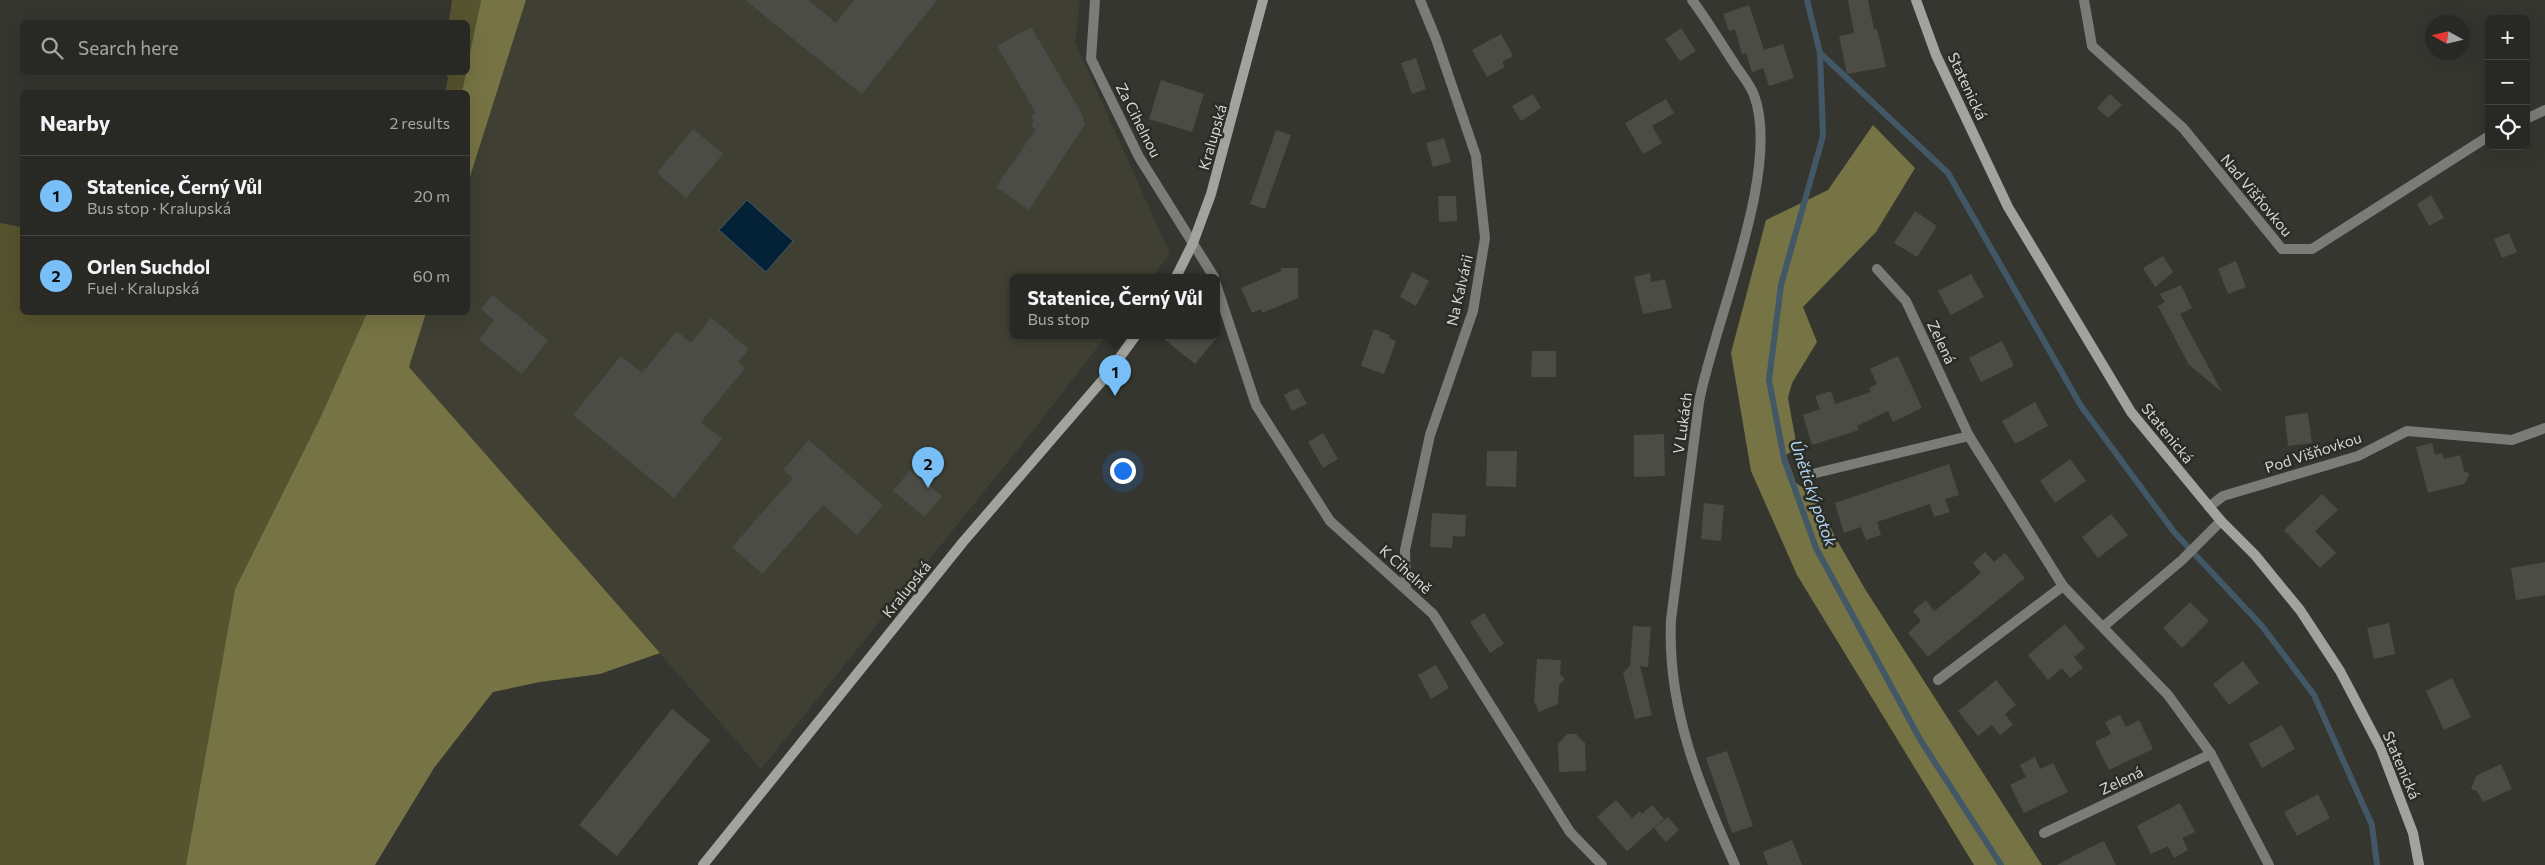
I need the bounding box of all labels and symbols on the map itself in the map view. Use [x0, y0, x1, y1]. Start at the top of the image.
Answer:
north arrow [2425, 15, 2470, 60]
street label: Statenická [1945, 49, 1991, 123]
street label: Za Cihelnou [1113, 80, 1165, 160]
street label: Kralupská [1194, 102, 1230, 172]
street label: Nad Višňovkou [2217, 150, 2297, 240]
street label: Na Kalvárii [1442, 253, 1476, 327]
street label: Zelená [1924, 317, 1960, 367]
pin: 1 [1099, 355, 1131, 396]
street label: V Lukách [1669, 391, 1695, 455]
street label: Statenická [2138, 399, 2198, 467]
street label: Pod Višňovkou [2262, 428, 2364, 476]
water label: Únětický potok [1787, 437, 1841, 549]
pin: 2 [912, 447, 944, 488]
your location [1110, 458, 1136, 484]
street label: K Cihelně [1376, 541, 1436, 597]
street label: Kralupská [878, 557, 934, 621]
street label: Statenická [2380, 728, 2424, 802]
street label: Zelená [2096, 762, 2146, 798]

